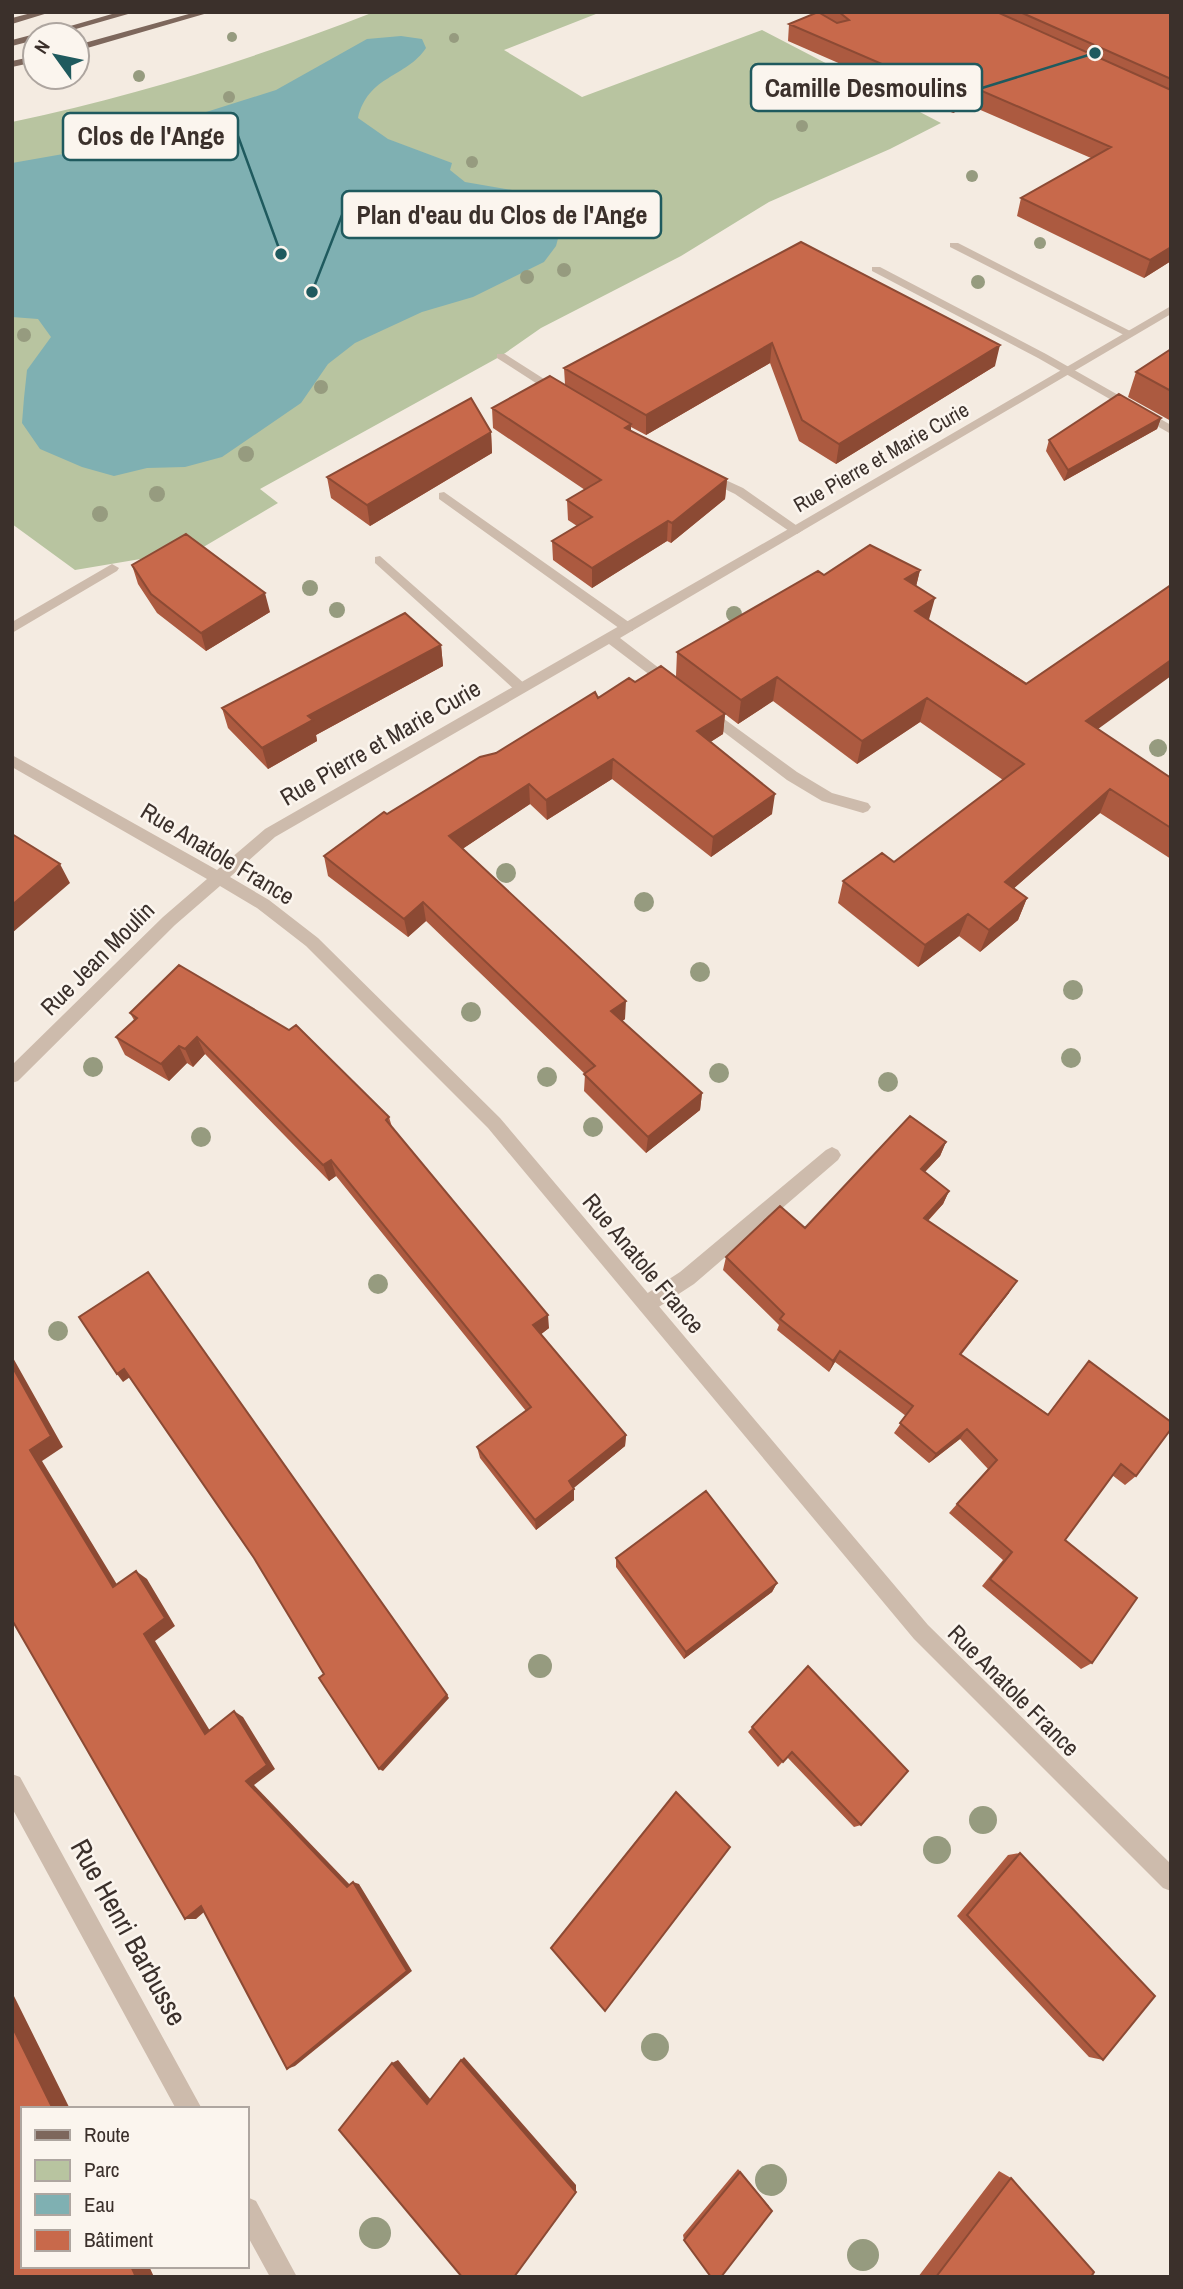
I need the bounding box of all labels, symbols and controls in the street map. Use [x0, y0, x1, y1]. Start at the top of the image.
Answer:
north arrow [21, 21, 91, 91]
text: N [28, 35, 56, 59]
callout: Camille Desmoulins [751, 64, 982, 111]
text: Camille Desmoulins [765, 70, 967, 105]
callout: Clos de l'Ange [63, 113, 238, 160]
text: Clos de l'Ange [77, 118, 225, 153]
callout: Plan d'eau du Clos de l'Ange [342, 191, 661, 238]
text: Plan d'eau du Clos de l'Ange [357, 197, 647, 232]
street label: Rue Pierre et Marie Curie [788, 395, 974, 519]
street label: Rue Pierre et Marie Curie [274, 672, 486, 812]
street label: Rue Anatole France [135, 794, 301, 912]
street label: Rue Jean Moulin [33, 894, 161, 1022]
street label: Rue Anatole France [576, 1186, 712, 1340]
street label: Rue Anatole France [941, 1617, 1087, 1763]
street label: Rue Henri Barbusse [62, 1832, 196, 2032]
legend [21, 2107, 248, 2268]
text: Route [84, 2120, 130, 2149]
text: Parc [84, 2155, 119, 2184]
text: Eau [84, 2190, 115, 2219]
text: Bâtiment [84, 2225, 153, 2254]

